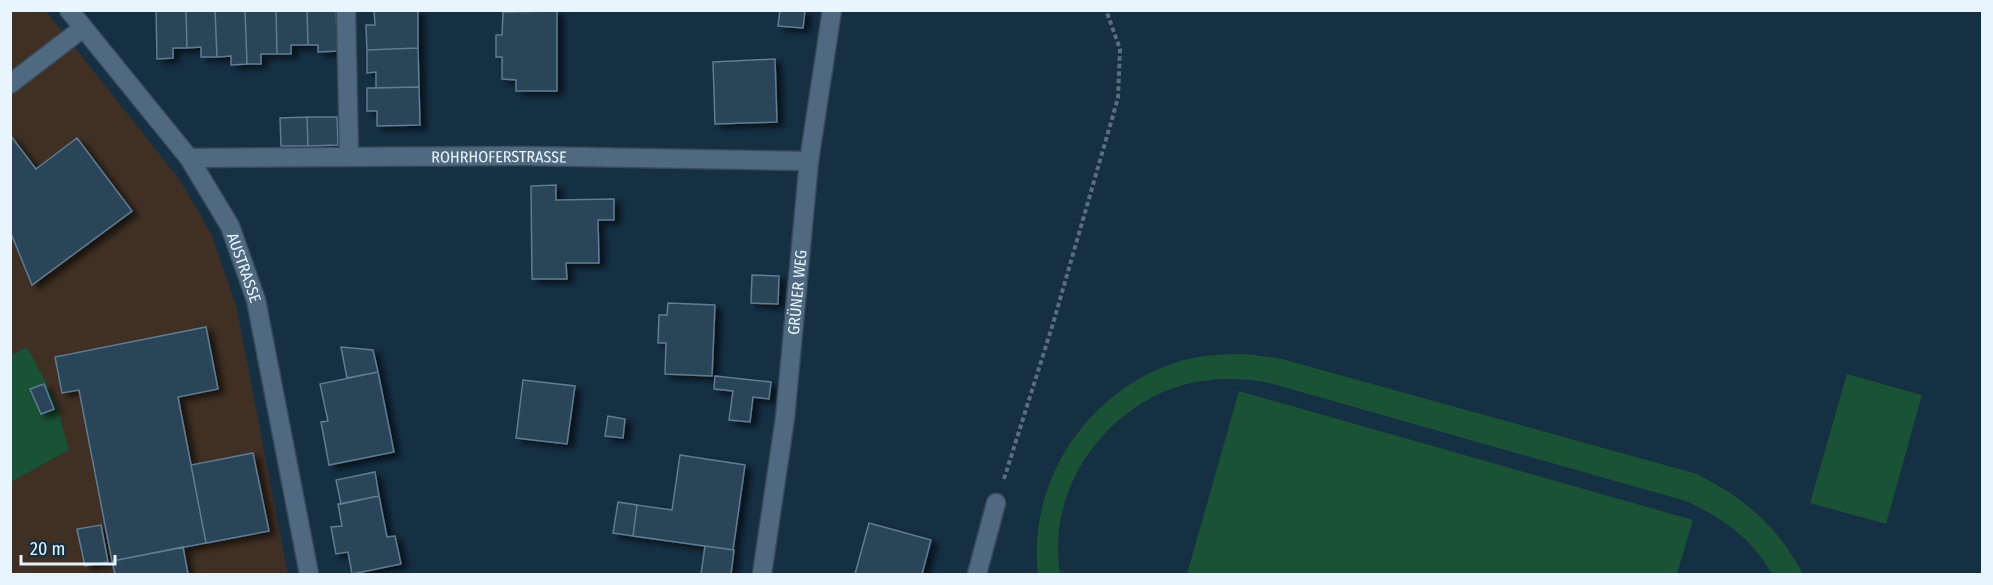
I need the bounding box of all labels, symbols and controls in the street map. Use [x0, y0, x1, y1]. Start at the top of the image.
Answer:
street label: ROHRHOFERSTRASSE [431, 146, 567, 166]
street label: AUSTRASSE [224, 230, 266, 305]
street label: GRÜNER WEG [783, 249, 810, 336]
scale bar [21, 528, 116, 566]
text: 20 m [30, 538, 65, 560]

